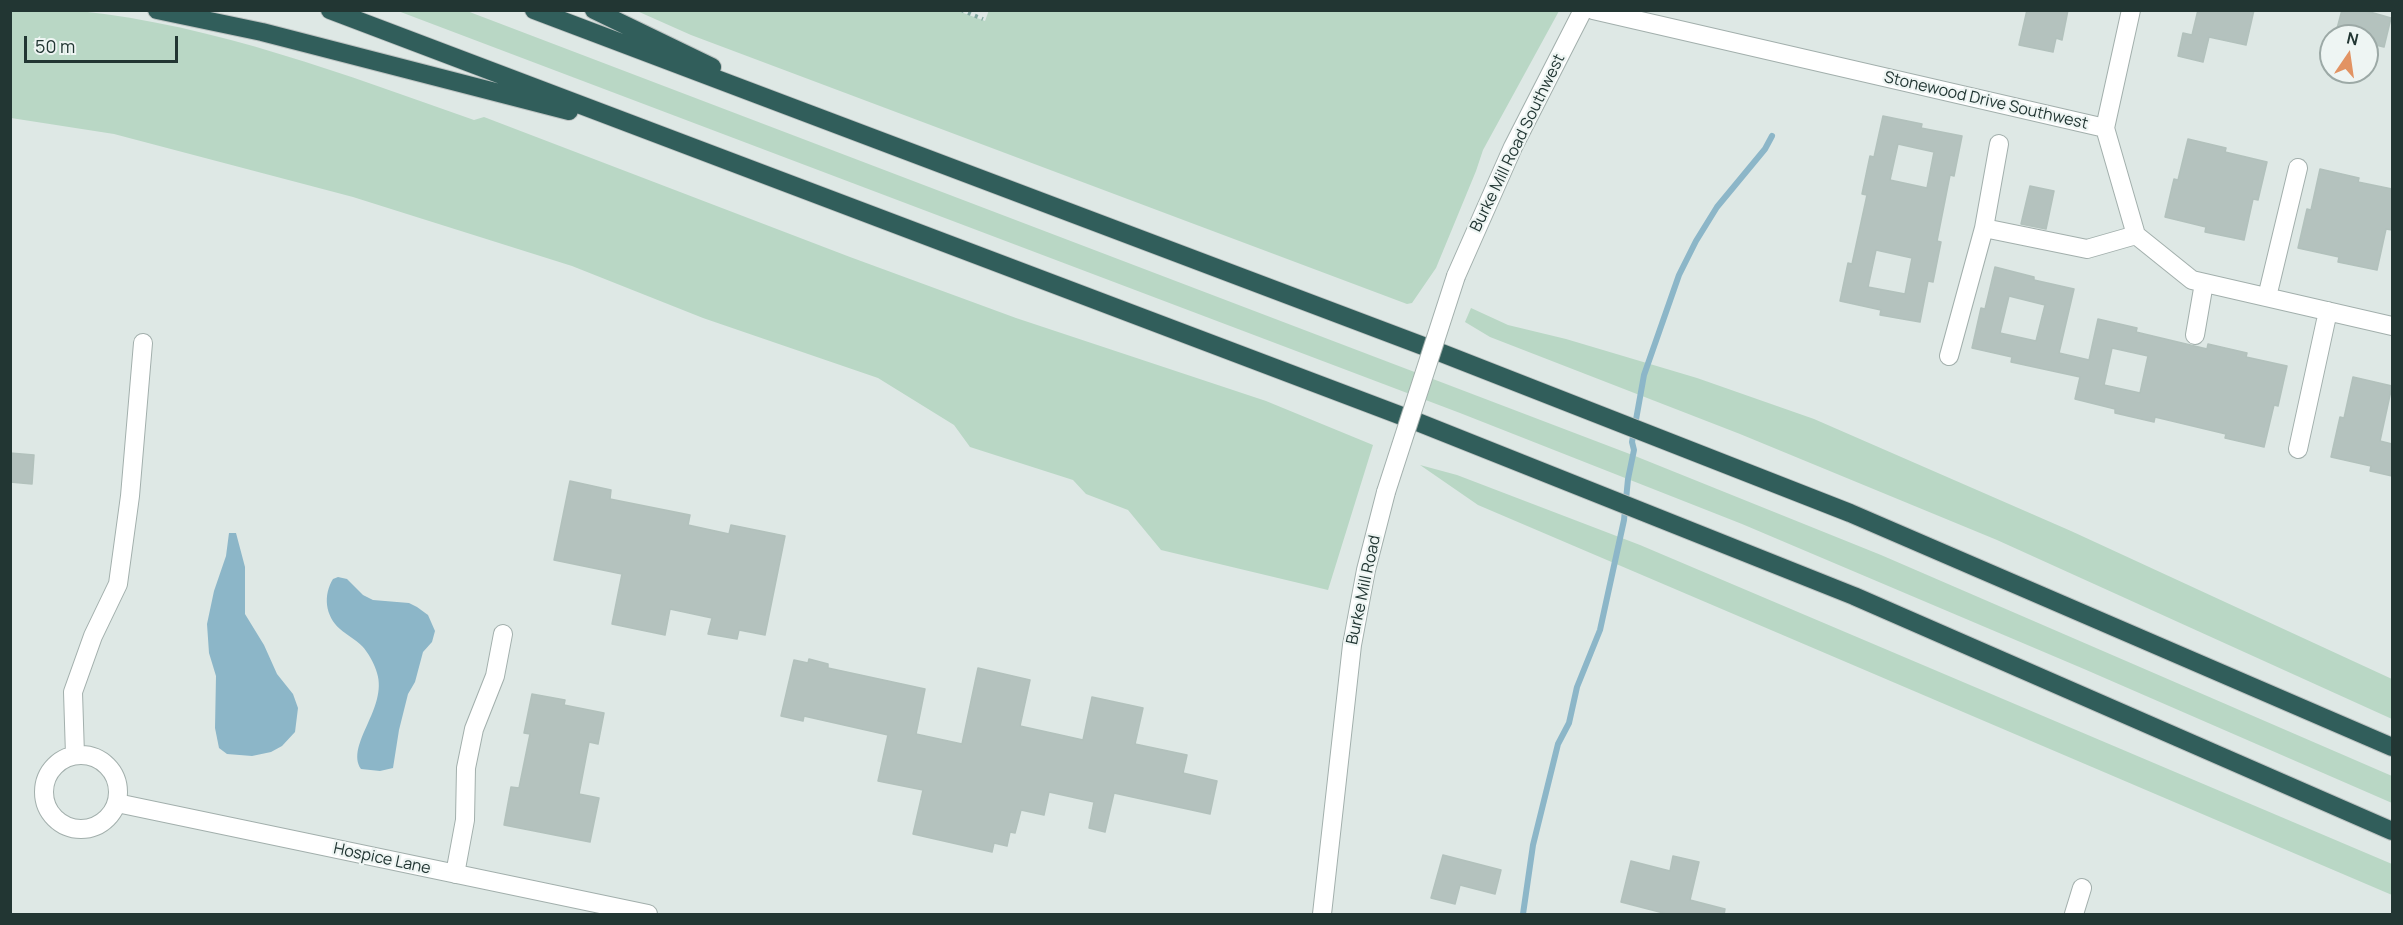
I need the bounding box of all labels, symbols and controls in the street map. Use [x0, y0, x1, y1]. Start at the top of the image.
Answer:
scale bar [27, 24, 182, 62]
north arrow [2319, 24, 2379, 84]
text: N [2345, 26, 2361, 50]
text: 50 m [35, 34, 75, 58]
street label: Burke Mill Road Southwest [1467, 51, 1569, 235]
street label: Stonewood Drive Southwest [1882, 68, 2090, 134]
street label: Burke Mill Road [1343, 534, 1385, 646]
street label: Hospice Lane [332, 839, 432, 879]

